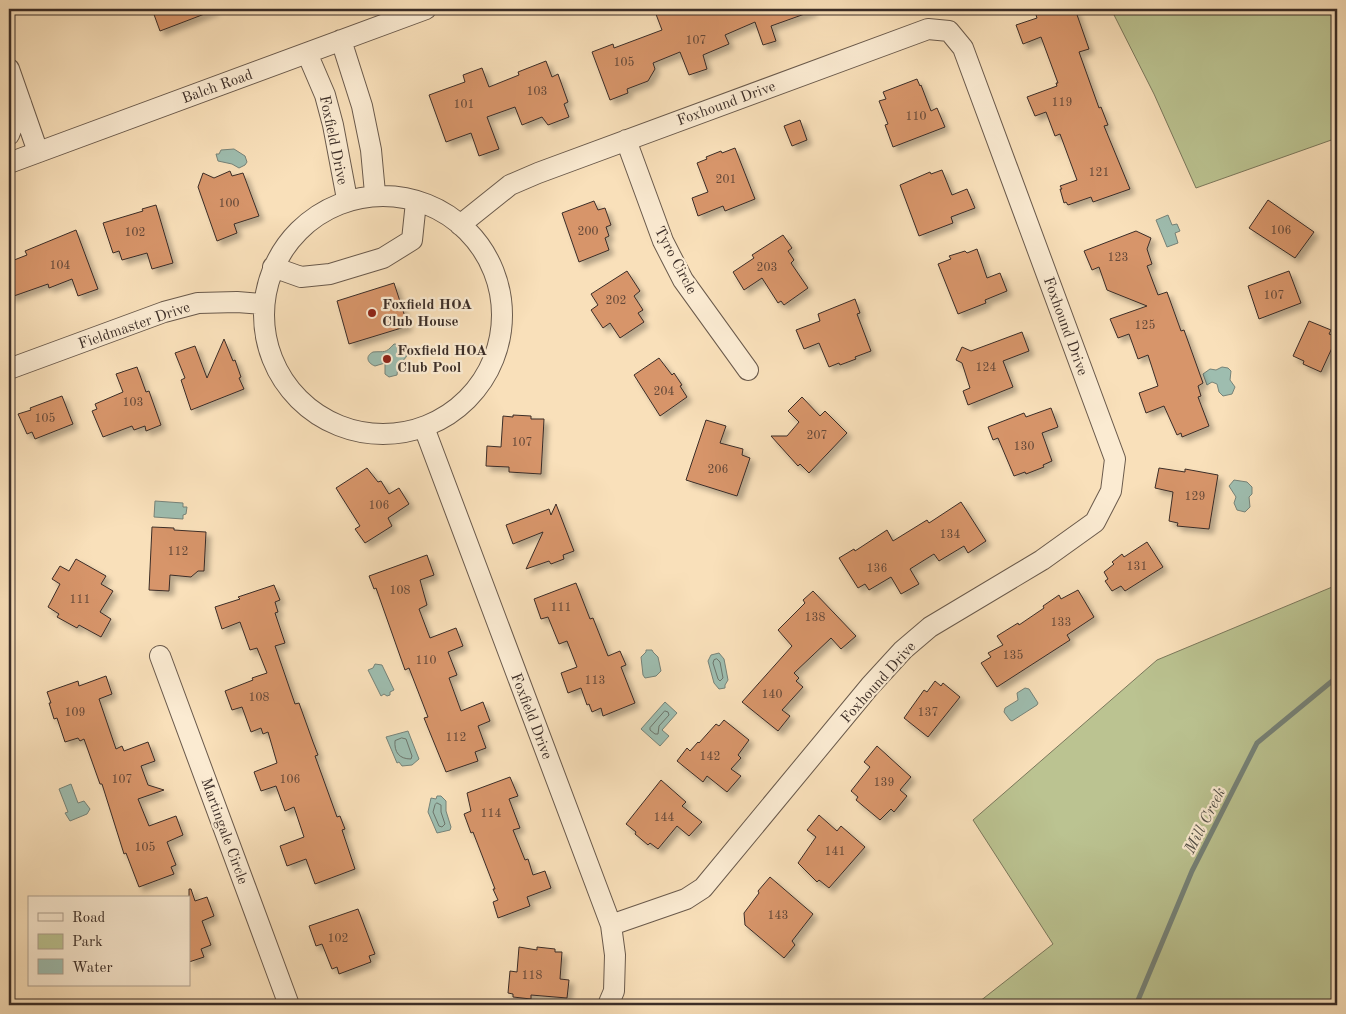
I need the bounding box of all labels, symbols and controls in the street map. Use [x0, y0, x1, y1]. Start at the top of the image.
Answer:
house number: 107 [686, 35, 706, 47]
house number: 105 [614, 56, 634, 69]
street label: Balch Road [180, 68, 255, 107]
street label: Foxhound Drive [675, 80, 778, 129]
house number: 103 [527, 86, 547, 98]
street label: Foxfield Drive [316, 94, 349, 186]
house number: 119 [1052, 97, 1072, 109]
house number: 101 [454, 99, 474, 111]
house number: 110 [906, 111, 926, 123]
house number: 121 [1089, 167, 1109, 179]
house number: 201 [716, 174, 736, 186]
house number: 100 [219, 198, 239, 210]
street label: Tyro Circle [651, 224, 699, 297]
house number: 106 [1271, 225, 1291, 237]
house number: 200 [578, 226, 598, 238]
house number: 102 [125, 227, 145, 239]
house number: 123 [1108, 252, 1128, 264]
house number: 104 [50, 260, 70, 272]
house number: 203 [757, 262, 777, 274]
street label: Foxhound Drive [1040, 275, 1089, 378]
house number: 107 [1264, 290, 1284, 302]
house number: 202 [606, 295, 626, 307]
place label: Foxfield HOA Club House [382, 298, 472, 330]
street label: Fieldmaster Drive [77, 300, 192, 353]
marker: Foxfield HOA Club House [366, 307, 378, 319]
house number: 125 [1135, 319, 1155, 332]
place label: Foxfield HOA Club Pool [397, 344, 487, 376]
marker: Foxfield HOA Club Pool [381, 353, 393, 365]
house number: 124 [976, 362, 996, 374]
house number: 204 [654, 386, 674, 398]
house number: 103 [123, 397, 143, 409]
house number: 105 [35, 412, 55, 425]
house number: 207 [807, 430, 827, 442]
house number: 107 [512, 437, 532, 449]
house number: 130 [1014, 441, 1034, 453]
house number: 206 [708, 464, 728, 476]
house number: 129 [1185, 491, 1205, 503]
house number: 106 [369, 500, 389, 512]
house number: 134 [940, 529, 960, 541]
house number: 112 [168, 546, 188, 558]
house number: 131 [1127, 561, 1147, 573]
house number: 136 [867, 563, 887, 575]
house number: 108 [390, 585, 410, 597]
house number: 111 [70, 594, 90, 606]
house number: 111 [551, 602, 571, 614]
house number: 138 [805, 612, 825, 624]
house number: 133 [1051, 617, 1071, 629]
street label: Foxhound Drive [839, 639, 919, 727]
house number: 135 [1003, 649, 1023, 662]
house number: 110 [416, 655, 436, 667]
street label: Foxfield Drive [507, 671, 554, 762]
house number: 113 [585, 675, 605, 687]
house number: 140 [762, 689, 782, 701]
house number: 108 [249, 692, 269, 704]
house number: 109 [65, 707, 85, 719]
house number: 137 [918, 707, 938, 719]
house number: 112 [446, 732, 466, 744]
house number: 142 [700, 751, 720, 763]
house number: 107 [112, 774, 132, 786]
house number: 106 [280, 774, 300, 786]
street label: Martingale Circle [197, 776, 250, 887]
house number: 139 [874, 777, 894, 789]
water label: Mill Creek [1182, 785, 1229, 857]
house number: 114 [481, 808, 501, 820]
house number: 144 [654, 812, 674, 824]
house number: 105 [135, 841, 155, 854]
house number: 141 [825, 846, 845, 858]
legend [28, 896, 190, 986]
house number: 143 [768, 910, 788, 922]
text: Road [72, 911, 106, 926]
house number: 102 [328, 933, 348, 945]
text: Park [72, 935, 103, 950]
text: Water [72, 961, 113, 976]
house number: 118 [522, 970, 542, 982]

